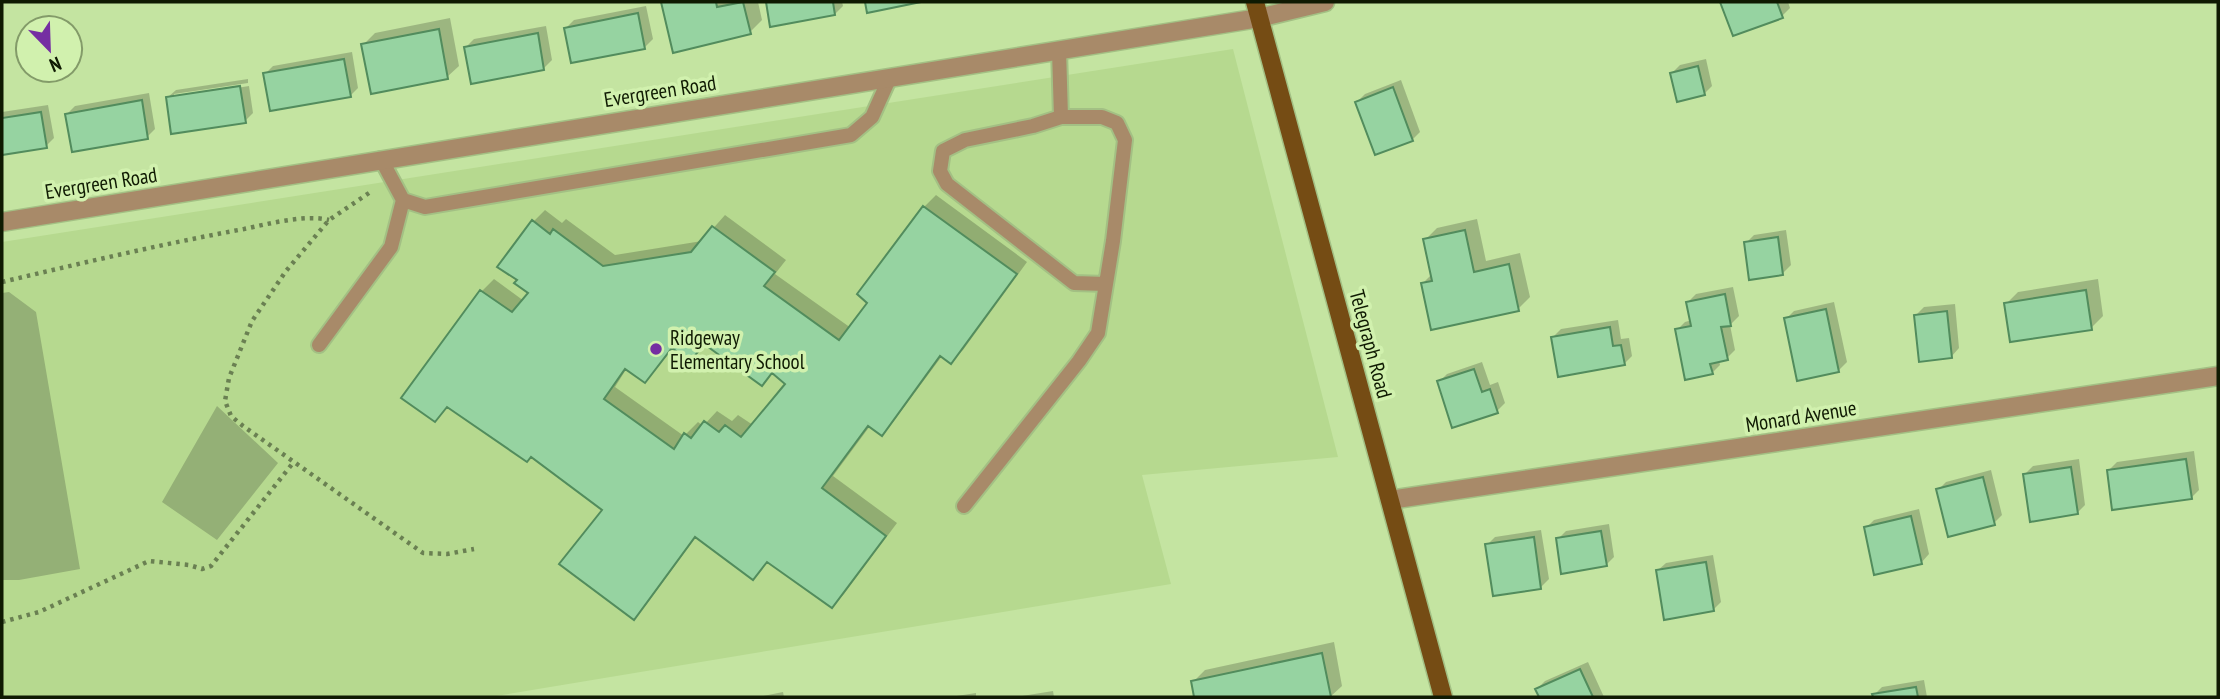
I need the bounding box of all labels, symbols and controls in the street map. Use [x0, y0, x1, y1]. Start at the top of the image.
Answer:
north arrow [14, 14, 84, 84]
text: N [46, 52, 65, 78]
street label: Evergreen Road [602, 69, 718, 113]
street label: Evergreen Road [43, 161, 159, 205]
street label: Telegraph Road [1344, 287, 1398, 401]
place label: Ridgeway Elementary School [670, 324, 805, 375]
marker: Ridgeway Elementary School [648, 341, 664, 357]
street label: Monard Avenue [1744, 394, 1858, 438]

